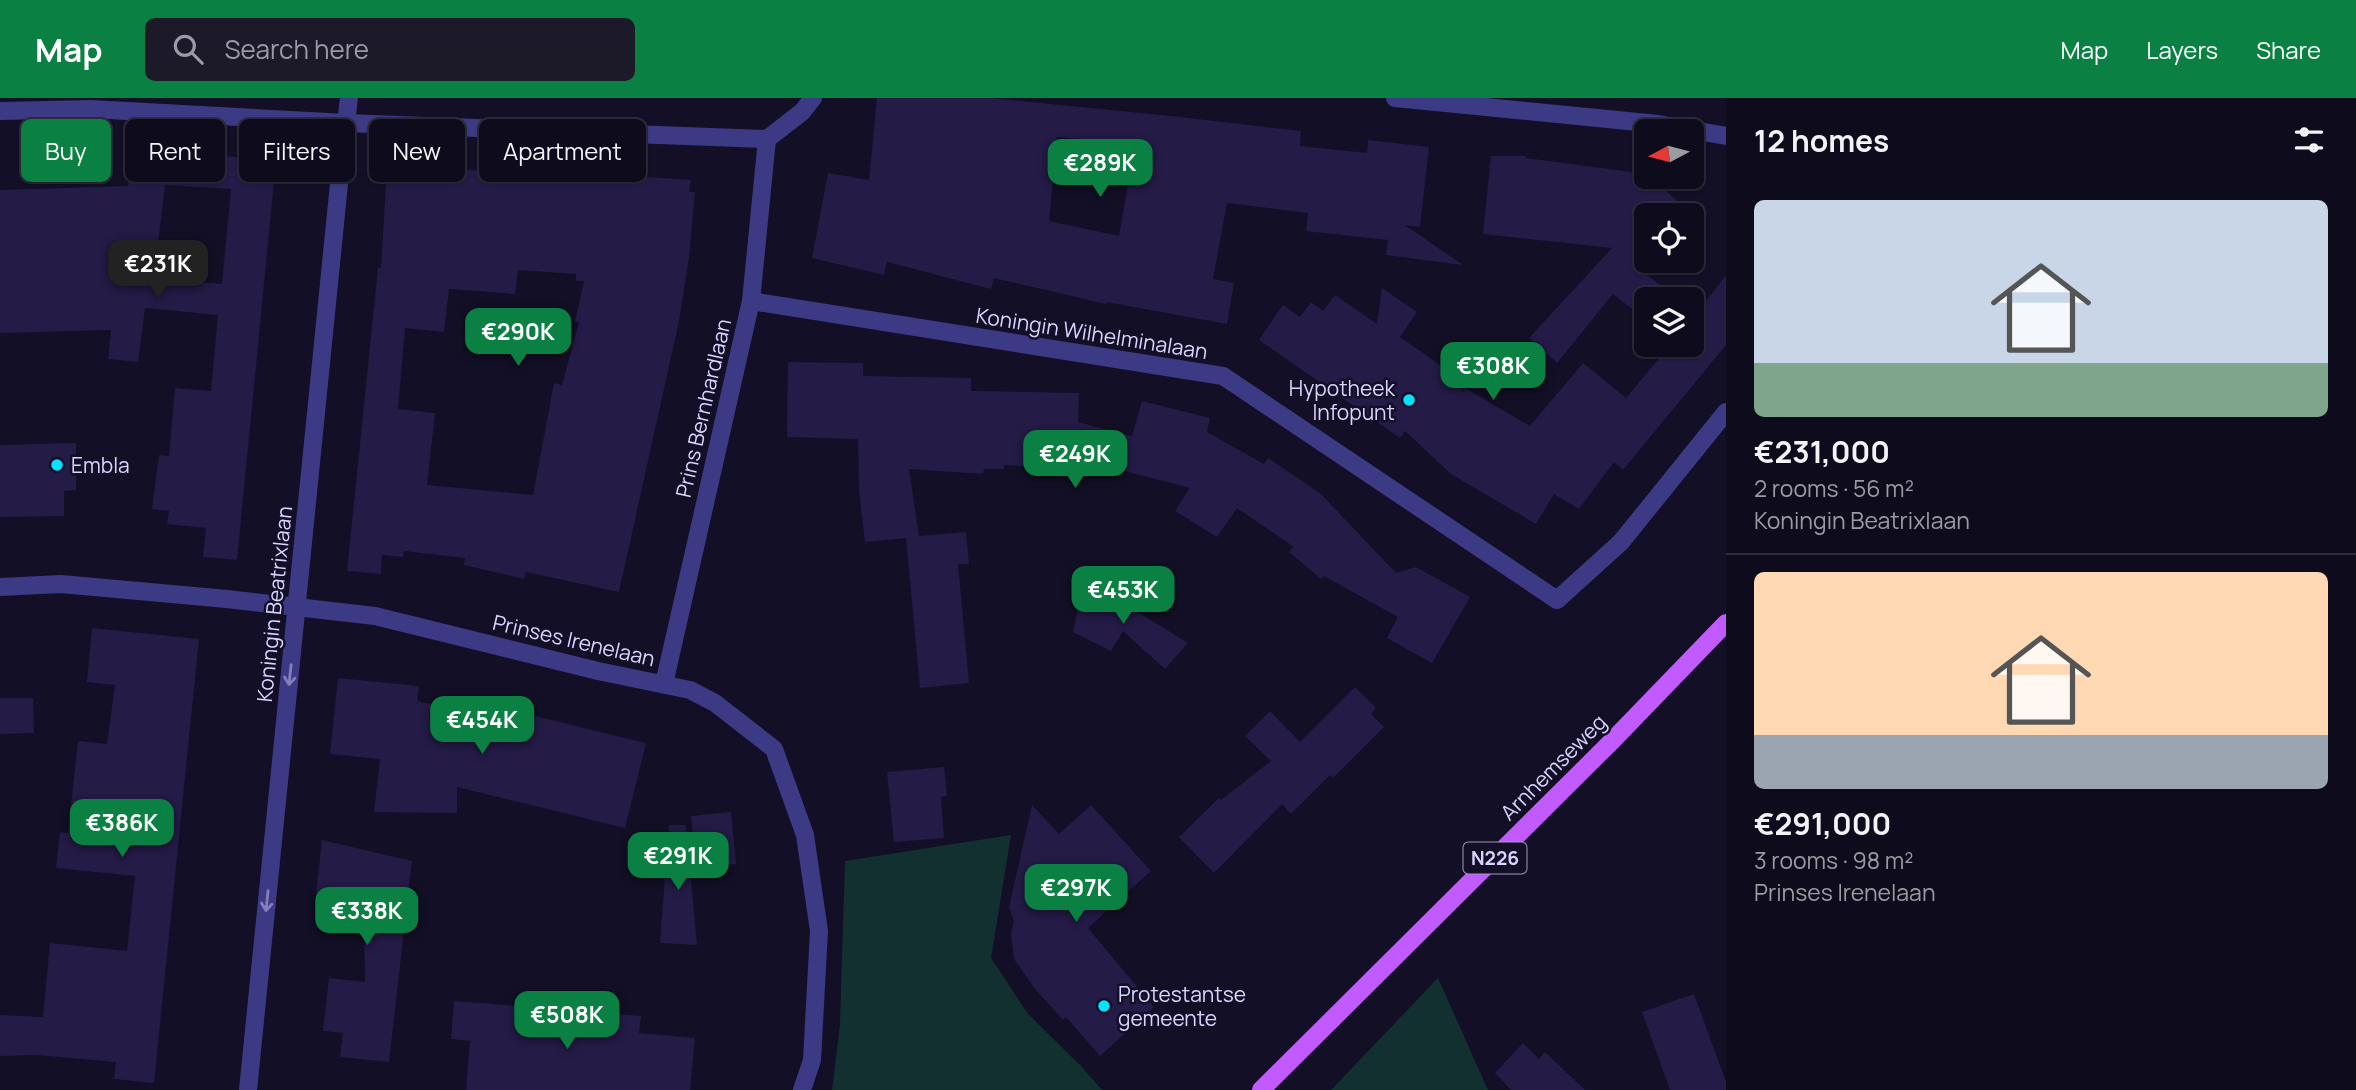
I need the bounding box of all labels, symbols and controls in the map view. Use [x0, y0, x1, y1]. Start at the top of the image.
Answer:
search box [145, 18, 635, 81]
text: Map [35, 27, 103, 72]
icon: search [169, 30, 207, 68]
text: Search here [225, 31, 369, 67]
text: Map [2061, 33, 2108, 66]
text: Layers [2146, 33, 2218, 66]
text: Share [2256, 33, 2321, 66]
chip: Buy [21, 119, 111, 182]
chip: Rent [125, 119, 225, 182]
chip: Filters [239, 119, 355, 182]
chip: New [369, 119, 465, 182]
chip: Apartment [479, 119, 646, 182]
north arrow [1634, 119, 1704, 189]
map controls [1634, 119, 1704, 357]
text: 12 homes [1754, 120, 1889, 161]
icon: filters [2290, 121, 2328, 159]
pin: €289K [1051, 140, 1149, 199]
text: €289K [1064, 146, 1136, 178]
button: locate [1634, 203, 1704, 273]
pin: €231K [109, 240, 207, 300]
icon: home [1978, 245, 2104, 371]
text: €231K [124, 247, 192, 279]
button: layers [1634, 287, 1704, 357]
street label: Koningin Wilhelminalaan [974, 301, 1210, 365]
pin: €290K [469, 308, 567, 368]
text: €290K [481, 315, 555, 347]
street label: Prins Bernhardlaan [669, 316, 737, 500]
pin: €308K [1444, 342, 1542, 402]
text: €308K [1456, 349, 1530, 381]
place label: Hypotheek Infopunt [1289, 374, 1396, 426]
marker: Hypotheek Infopunt [1401, 392, 1417, 408]
pin: €249K [1026, 430, 1124, 490]
text: €231,000 [1754, 431, 1890, 472]
text: €249K [1039, 437, 1111, 469]
place label: Embla [71, 451, 130, 479]
marker: Embla [49, 457, 65, 473]
text: 2 rooms · 56 m² [1754, 472, 1914, 504]
street label: Koningin Beatrixlaan [250, 504, 298, 704]
text: Koningin Beatrixlaan [1754, 504, 1970, 536]
pin: €453K [1074, 566, 1172, 626]
text: €453K [1088, 573, 1158, 605]
street label: Prinses Irenelaan [490, 608, 658, 672]
icon: home [1978, 617, 2104, 743]
one-way arrow [283, 663, 296, 686]
pin: €454K [433, 696, 531, 756]
text: €454K [446, 703, 518, 735]
street label: Arnhemseweg [1494, 708, 1612, 826]
pin: €386K [73, 800, 171, 859]
text: €291,000 [1754, 803, 1891, 844]
text: €386K [86, 806, 158, 838]
pin: €291K [629, 832, 727, 892]
text: €291K [644, 839, 712, 871]
road number: N226 [1464, 842, 1526, 874]
text: 3 rooms · 98 m² [1754, 844, 1914, 876]
pin: €297K [1027, 864, 1125, 924]
text: €297K [1041, 871, 1111, 903]
text: Prinses Irenelaan [1754, 876, 1936, 908]
pin: €338K [318, 888, 416, 947]
one-way arrow [261, 890, 274, 912]
text: €338K [331, 894, 403, 926]
place label: Protestantse gemeente [1118, 980, 1246, 1032]
pin: €508K [518, 992, 616, 1051]
text: €508K [530, 998, 604, 1030]
marker: Protestantse gemeente [1096, 998, 1112, 1014]

